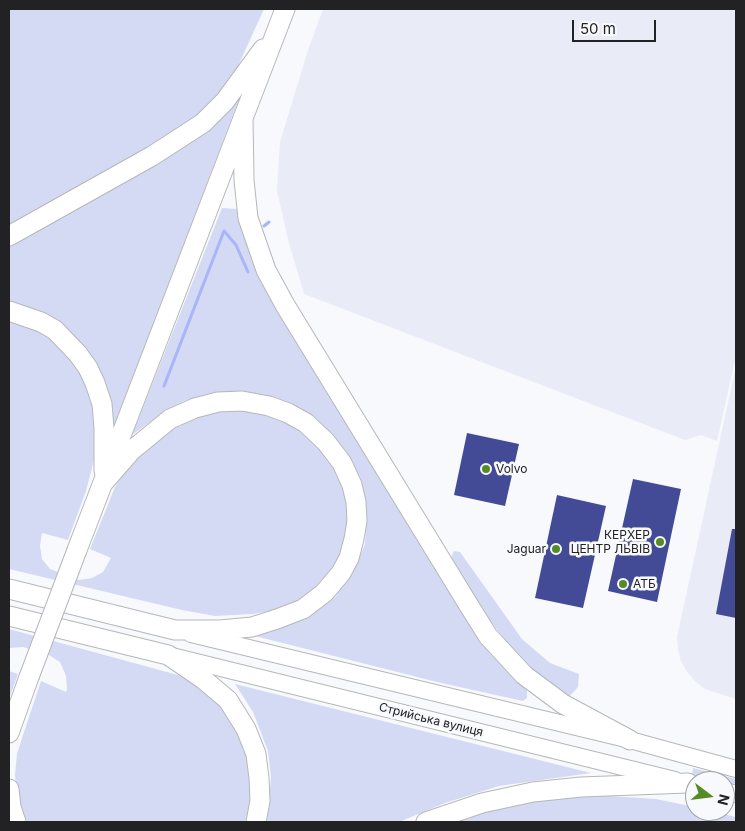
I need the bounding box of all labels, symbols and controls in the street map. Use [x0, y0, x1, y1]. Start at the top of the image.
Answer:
scale bar [575, 10, 659, 42]
text: 50 m [580, 19, 616, 38]
place label: Volvo [496, 462, 528, 476]
marker: Volvo [480, 463, 492, 475]
place label: КЕРХЕР ЦЕНТР ЛЬВІВ [571, 528, 650, 556]
marker: КЕРХЕР ЦЕНТР ЛЬВІВ [654, 536, 666, 548]
place label: Jaguar [507, 542, 546, 556]
marker: Jaguar [550, 543, 562, 555]
place label: АТБ [633, 577, 656, 591]
marker: АТБ [617, 578, 629, 590]
street label: Стрийська вулиця [377, 700, 485, 740]
north arrow [685, 771, 735, 821]
text: N [714, 792, 734, 807]

